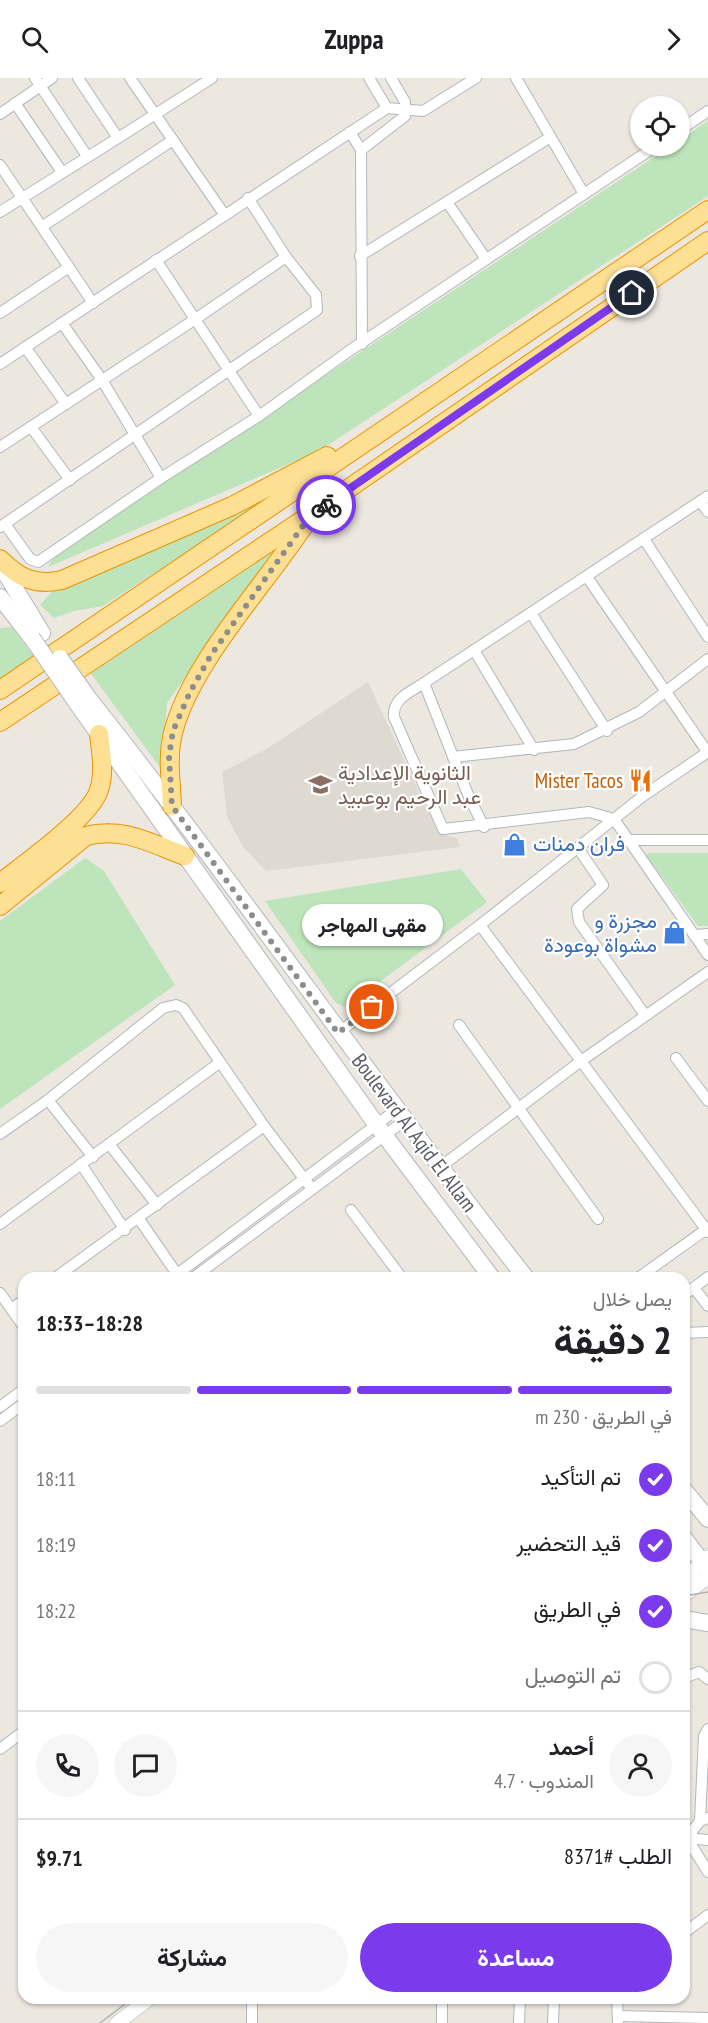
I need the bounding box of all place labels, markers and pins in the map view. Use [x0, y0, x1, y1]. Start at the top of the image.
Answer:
pin [606, 267, 657, 318]
place label: الثانوية الإعدادية عبد الرحيم بوعبيد [338, 759, 481, 811]
place label: Mister Tacos [535, 767, 623, 794]
restaurant icon: Mister Tacos [628, 768, 654, 794]
school or university icon: الثانوية الإعدادية عبد الرحيم بوعبيد [307, 772, 333, 798]
place label: فران دمنات [533, 830, 625, 857]
shop icon: فران دمنات [502, 831, 528, 857]
callout: مقهى المهاجر [302, 905, 442, 947]
place label: مجزرة و مشواة بوعودة [544, 907, 657, 958]
shop icon: مجزرة و مشواة بوعودة [662, 920, 688, 946]
pin [346, 981, 397, 1032]

